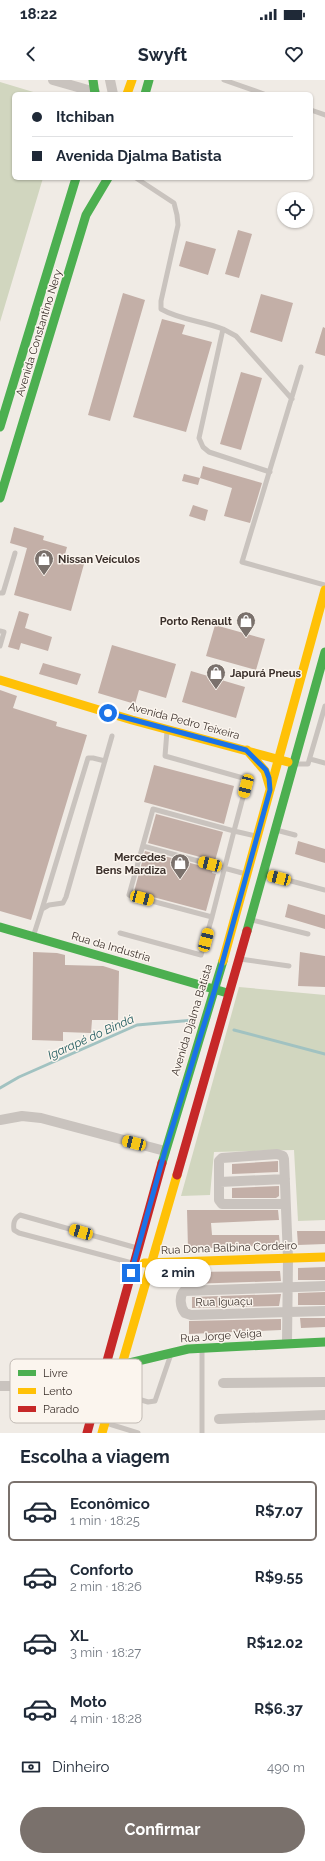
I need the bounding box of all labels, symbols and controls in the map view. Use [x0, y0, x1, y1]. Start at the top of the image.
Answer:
text: 18:22 [20, 5, 57, 23]
icon: back [20, 43, 42, 65]
icon: heart [283, 43, 305, 65]
text: Swyft [138, 44, 187, 65]
text: Itchiban [56, 108, 114, 126]
text: Avenida Djalma Batista [56, 147, 222, 165]
map controls [277, 192, 313, 228]
button: locate [277, 192, 313, 228]
street label: Avenida Constantino Nery [13, 268, 65, 398]
shop icon: Nissan Veículos [33, 548, 55, 576]
place label: Nissan Veículos [58, 553, 141, 566]
shop icon: Porto Renault [235, 610, 257, 638]
place label: Porto Renault [160, 615, 233, 628]
shop icon: Japurá Pneus [205, 662, 227, 690]
place label: Japurá Pneus [230, 667, 301, 680]
street label: Avenida Pedro Teixeira [127, 700, 241, 742]
route start [99, 704, 117, 722]
car [237, 773, 255, 799]
place label: Mercedes Bens Mardiza [96, 851, 167, 877]
shop icon: Mercedes Bens Mardiza [169, 852, 191, 880]
car [197, 855, 223, 873]
car [266, 869, 292, 887]
car [129, 889, 155, 907]
car [197, 927, 215, 953]
street label: Rua da Industria [70, 929, 152, 965]
street label: Avenida Djalma Batista [169, 963, 215, 1077]
water label: Igarapé do Bindá [46, 1012, 136, 1062]
car [121, 1134, 147, 1152]
car [68, 1223, 94, 1241]
street label: Rua Dona Balbina Cordeiro [161, 1239, 298, 1257]
callout: 2 min [145, 1259, 211, 1287]
route end [122, 1264, 140, 1282]
text: 2 min [161, 1265, 195, 1280]
street label: Rua Iguaçu [195, 1295, 253, 1309]
street label: Rua Jorge Veiga [180, 1327, 262, 1345]
legend [10, 1359, 142, 1423]
text: Livre [43, 1367, 68, 1380]
text: Lento [43, 1385, 73, 1398]
text: Parado [43, 1403, 79, 1416]
text: Escolha a viagem [20, 1446, 170, 1467]
icon: car [22, 1493, 58, 1529]
text: Econômico [70, 1495, 150, 1513]
text: R$7.07 [255, 1502, 303, 1520]
text: 1 min · 18:25 [70, 1513, 140, 1528]
icon: car [22, 1559, 58, 1595]
text: Conforto [70, 1561, 133, 1579]
text: R$9.55 [255, 1568, 303, 1586]
text: 2 min · 18:26 [70, 1579, 142, 1594]
icon: car [22, 1625, 58, 1661]
text: XL [70, 1627, 88, 1645]
text: R$12.02 [247, 1634, 303, 1652]
text: 3 min · 18:27 [70, 1645, 141, 1660]
icon: car [22, 1691, 58, 1727]
text: Moto [70, 1693, 107, 1711]
text: R$6.37 [254, 1700, 303, 1718]
text: 4 min · 18:28 [70, 1711, 142, 1726]
icon: cash [20, 1756, 42, 1778]
text: Dinheiro [52, 1758, 110, 1776]
text: 490 m [267, 1760, 305, 1775]
button: Confirmar [20, 1807, 305, 1853]

